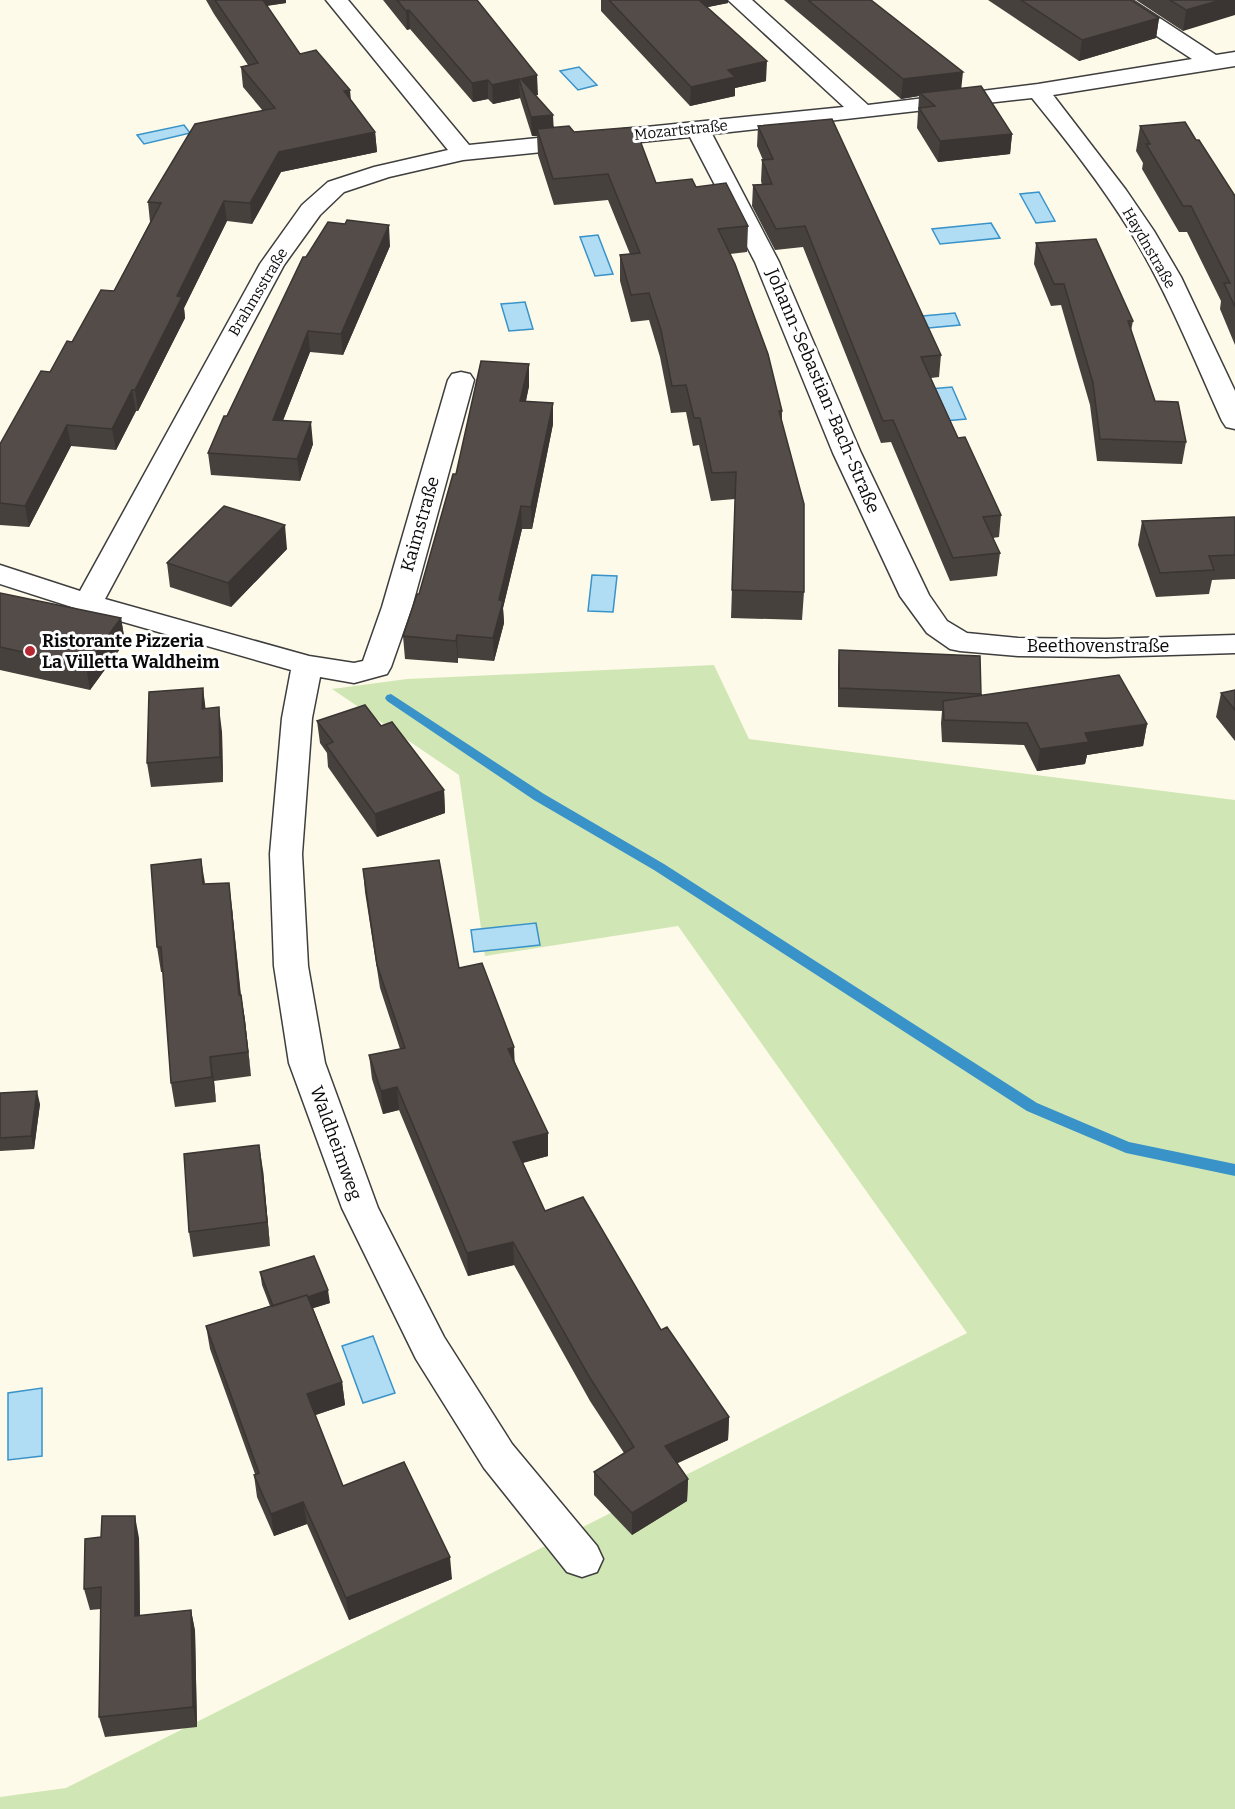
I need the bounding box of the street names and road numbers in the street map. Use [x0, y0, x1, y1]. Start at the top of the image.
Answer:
street label: Mozartstraße [633, 116, 729, 144]
street label: Haydnstraße [1119, 204, 1179, 292]
street label: Brahmsstraße [225, 245, 291, 339]
street label: Johann-Sebastian-Bach-Straße [761, 264, 885, 517]
street label: Kaimstraße [396, 474, 444, 574]
street label: Beethovenstraße [1027, 635, 1169, 657]
street label: Waldheimweg [305, 1083, 367, 1203]

